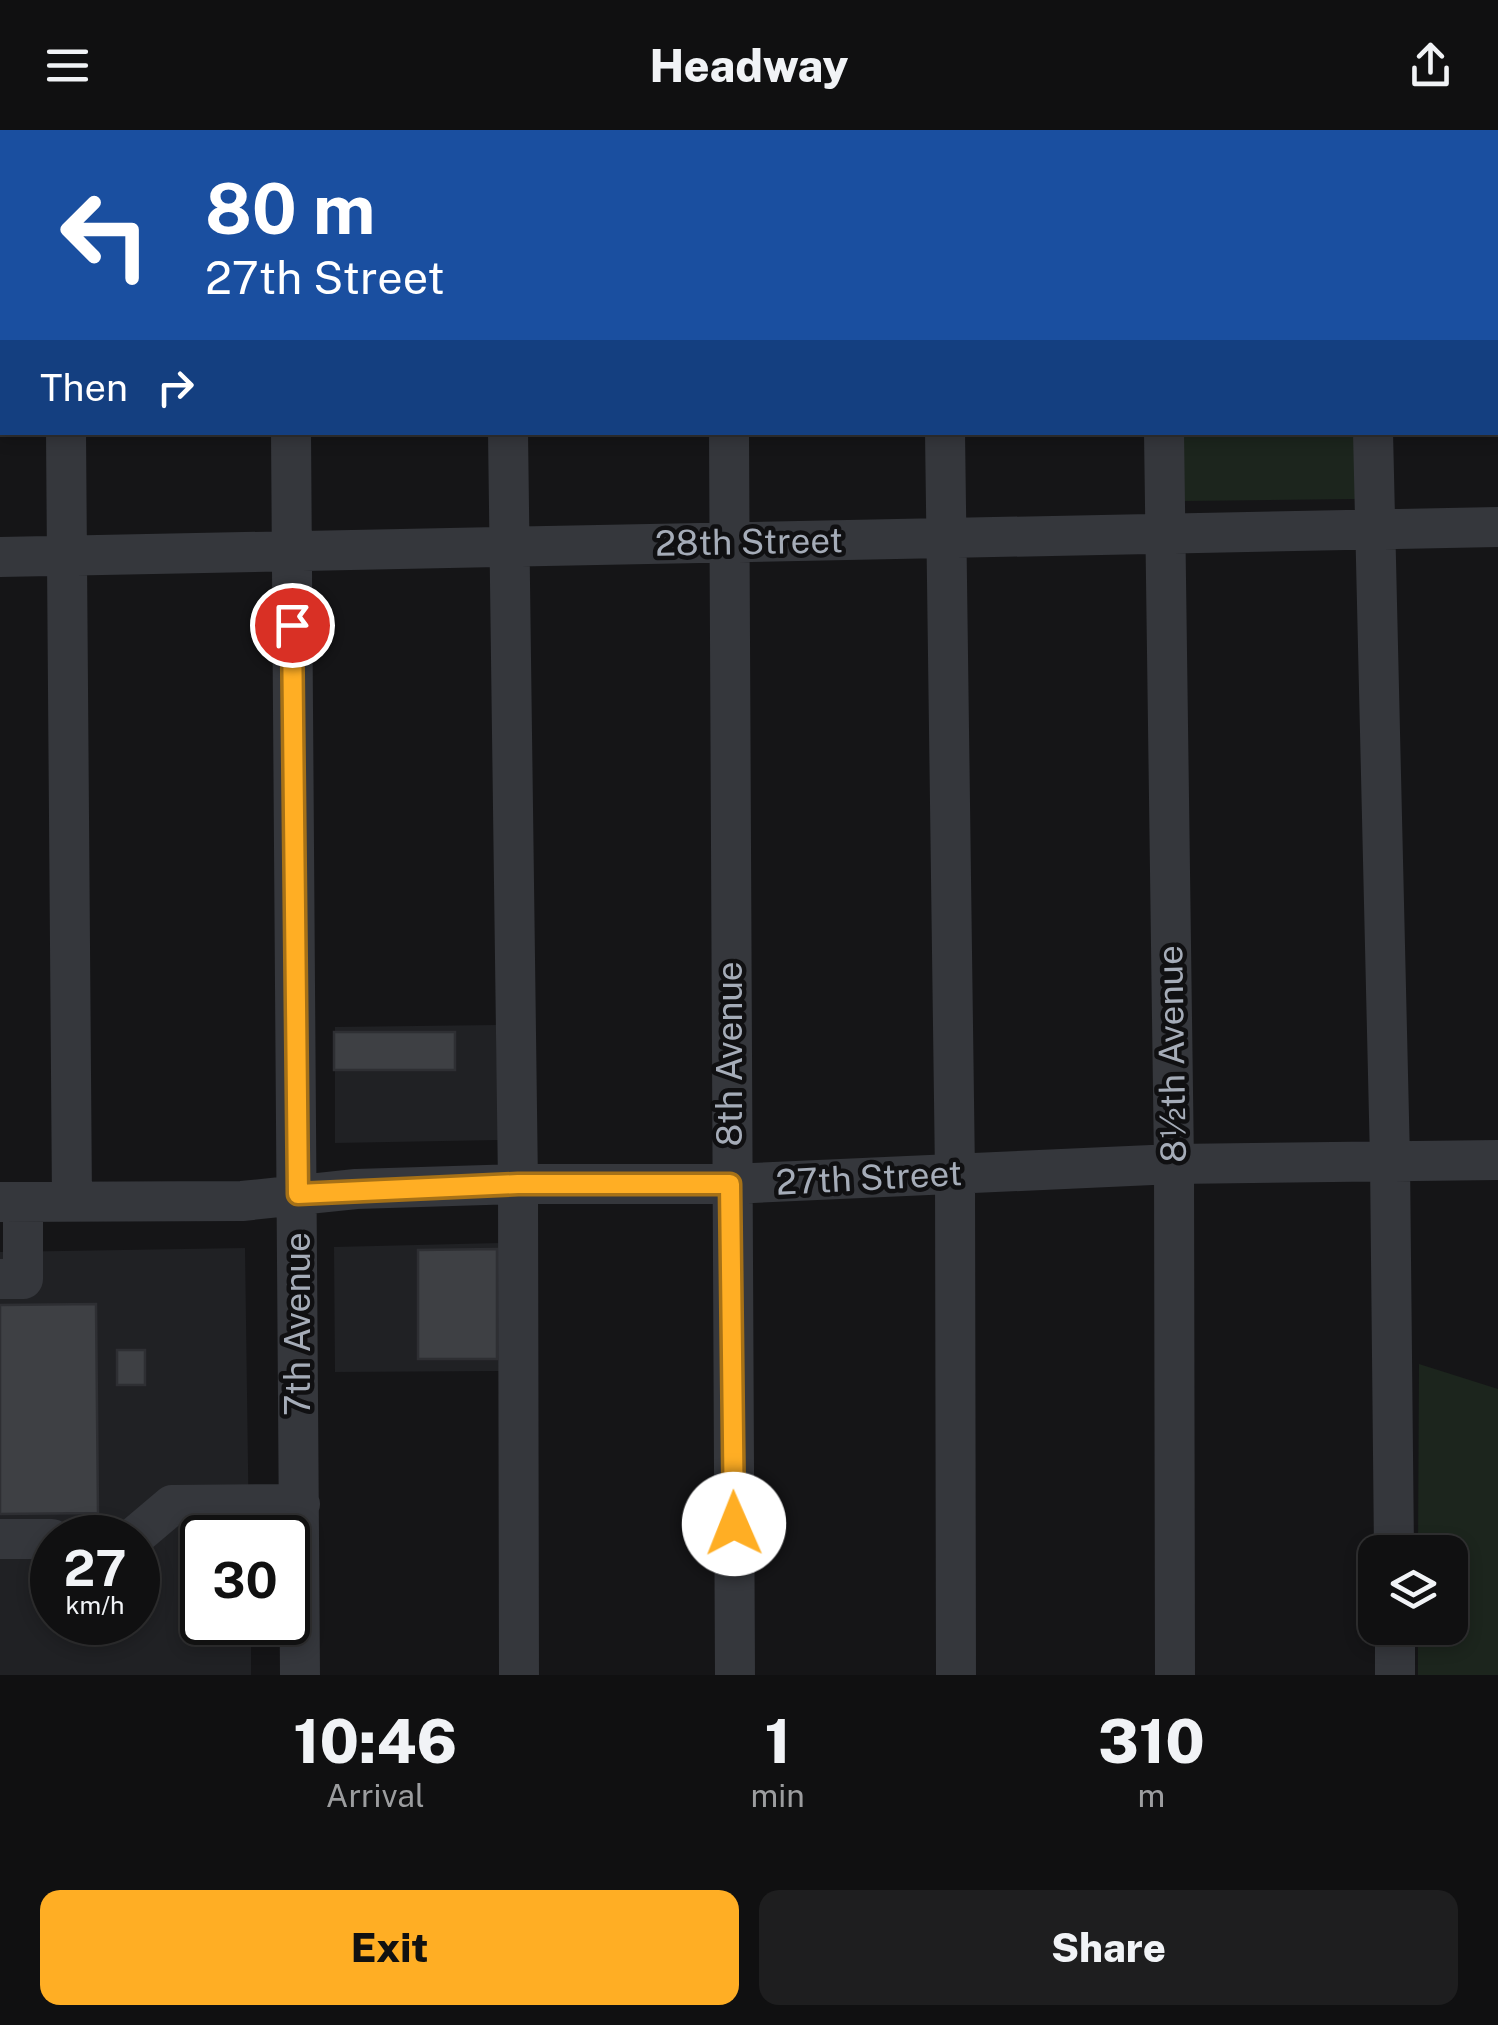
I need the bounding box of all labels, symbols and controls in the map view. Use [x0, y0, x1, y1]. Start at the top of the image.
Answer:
icon: menu [40, 38, 95, 93]
icon: share [1403, 38, 1458, 93]
text: Headway [650, 39, 848, 92]
text: 80 m [205, 167, 375, 250]
icon: left [40, 170, 170, 300]
text: 27th Street [205, 251, 445, 304]
icon: right [148, 360, 203, 415]
text: Then [40, 365, 128, 410]
street label: 28th Street [655, 519, 843, 564]
pin [250, 583, 335, 668]
icon: arrive [265, 598, 320, 653]
street label: 8½th Avenue [1149, 945, 1194, 1163]
street label: 8th Avenue [709, 961, 750, 1147]
street label: 27th Street [775, 1152, 963, 1203]
street label: 7th Avenue [277, 1232, 318, 1416]
position arrow [682, 1472, 786, 1576]
speed limit sign: 30 [180, 1515, 310, 1645]
map controls [1358, 1535, 1468, 1645]
button: layers [1358, 1535, 1468, 1645]
text: 27 [63, 1538, 127, 1597]
text: km/h [66, 1590, 124, 1620]
text: 10:46 [293, 1706, 457, 1777]
text: 1 [764, 1706, 791, 1777]
text: 310 [1098, 1706, 1205, 1777]
text: Arrival [326, 1777, 425, 1814]
text: min [750, 1777, 805, 1814]
text: m [1138, 1777, 1165, 1814]
button: Exit [40, 1890, 739, 2005]
button: Share [759, 1890, 1458, 2005]

